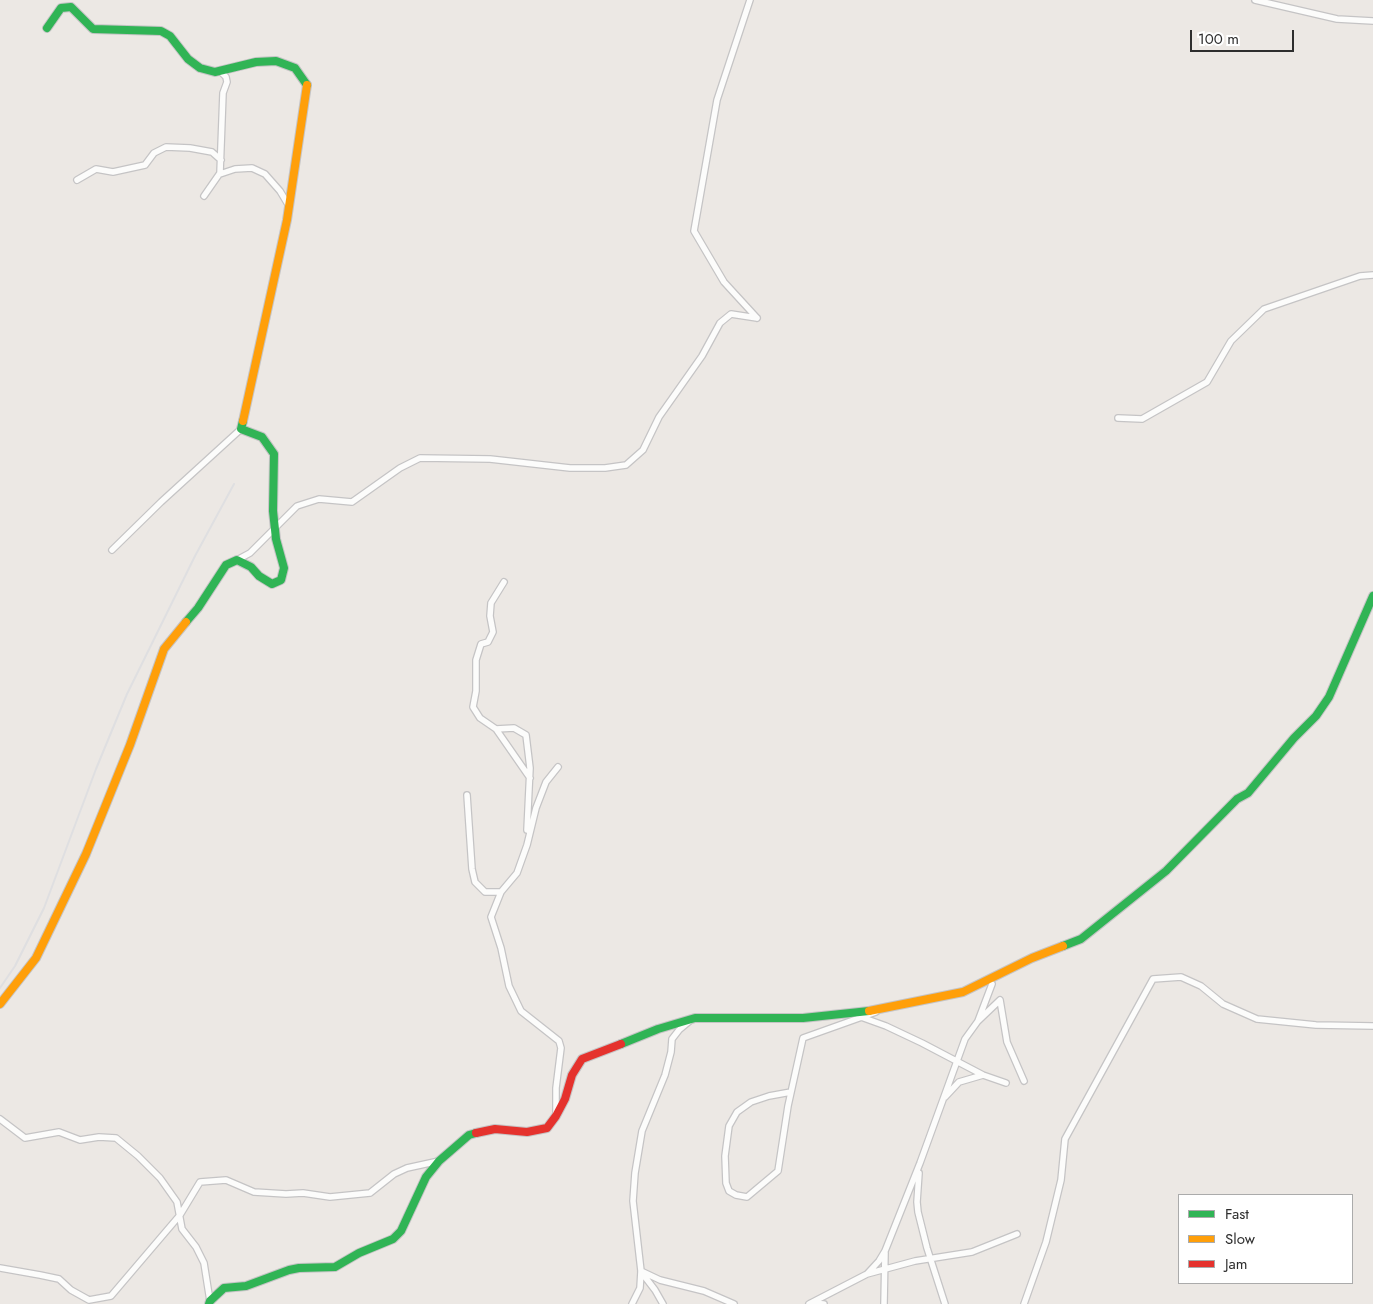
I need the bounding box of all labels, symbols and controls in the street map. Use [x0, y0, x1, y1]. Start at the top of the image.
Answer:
scale bar [1193, 20, 1297, 52]
text: 100 m [1198, 28, 1239, 50]
legend [1178, 1194, 1353, 1284]
text: Fast [1225, 1203, 1249, 1225]
text: Slow [1225, 1228, 1255, 1250]
text: Jam [1225, 1253, 1248, 1275]

